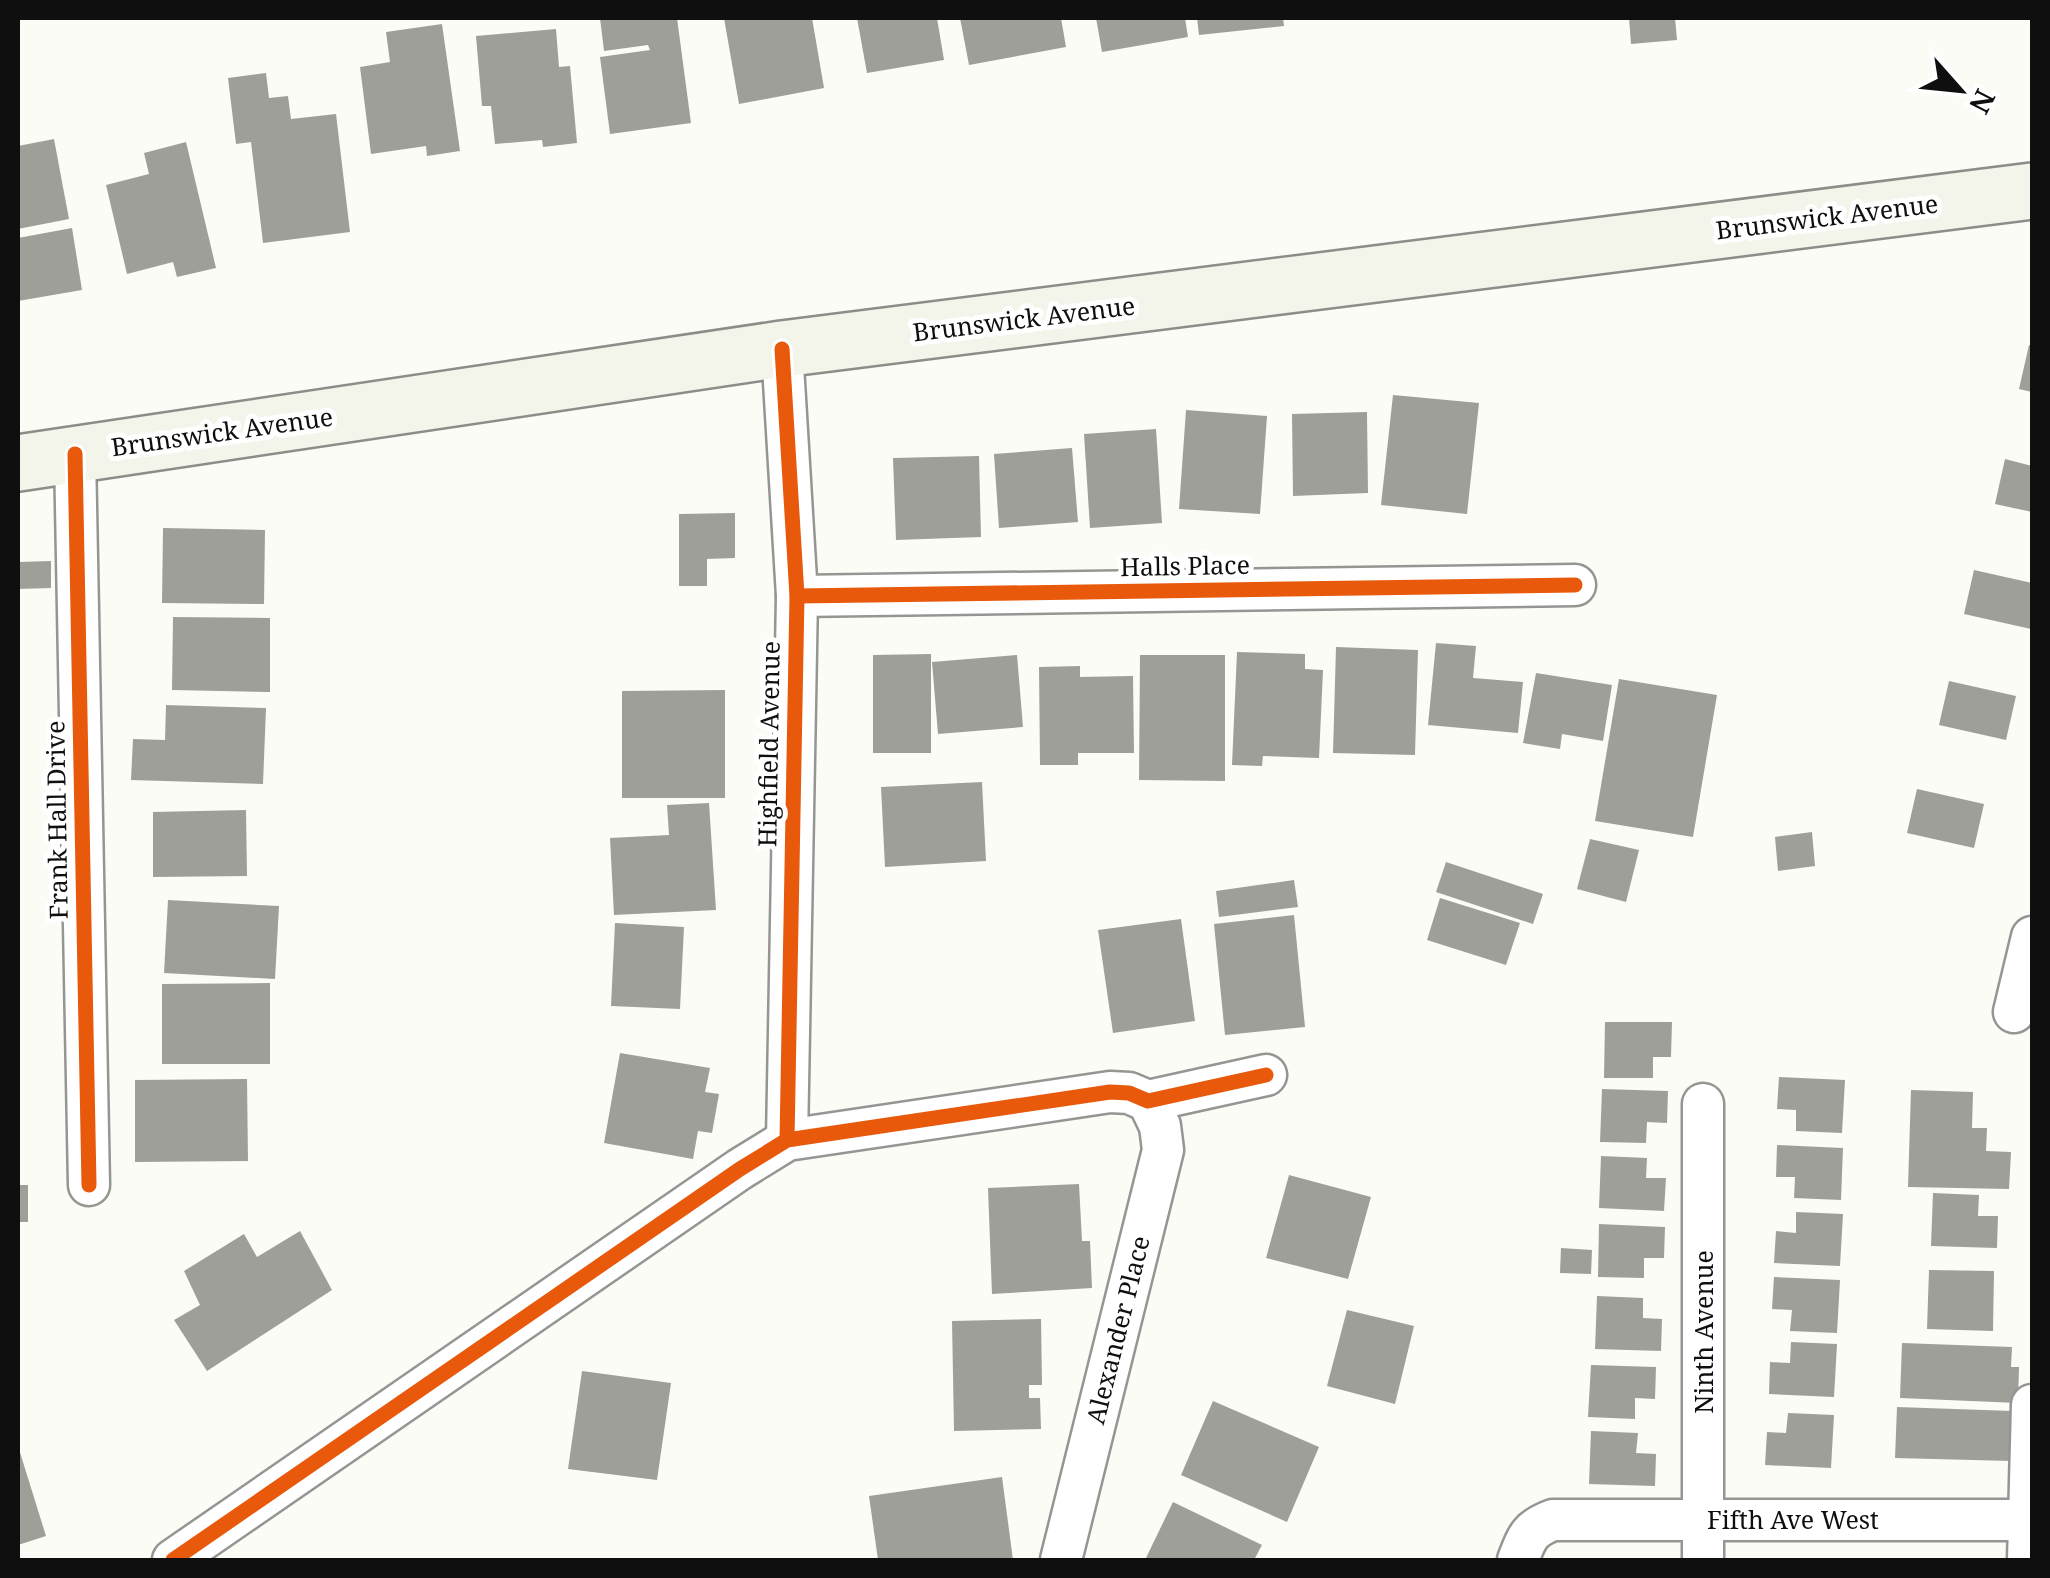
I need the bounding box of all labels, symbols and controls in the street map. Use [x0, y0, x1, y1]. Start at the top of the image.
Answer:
north arrow [1910, 40, 2010, 140]
text: N [1961, 83, 2005, 120]
street label: Brunswick Avenue [1714, 186, 1940, 247]
street label: Brunswick Avenue [911, 288, 1137, 349]
street label: Brunswick Avenue [109, 399, 335, 463]
street label: Halls Place [1120, 547, 1250, 583]
street label: Highfield Avenue [749, 641, 787, 847]
street label: Frank Hall Drive [37, 720, 75, 920]
street label: Alexander Place [1077, 1232, 1157, 1428]
street label: Ninth Avenue [1686, 1250, 1720, 1414]
street label: Fifth Ave West [1707, 1502, 1879, 1536]

